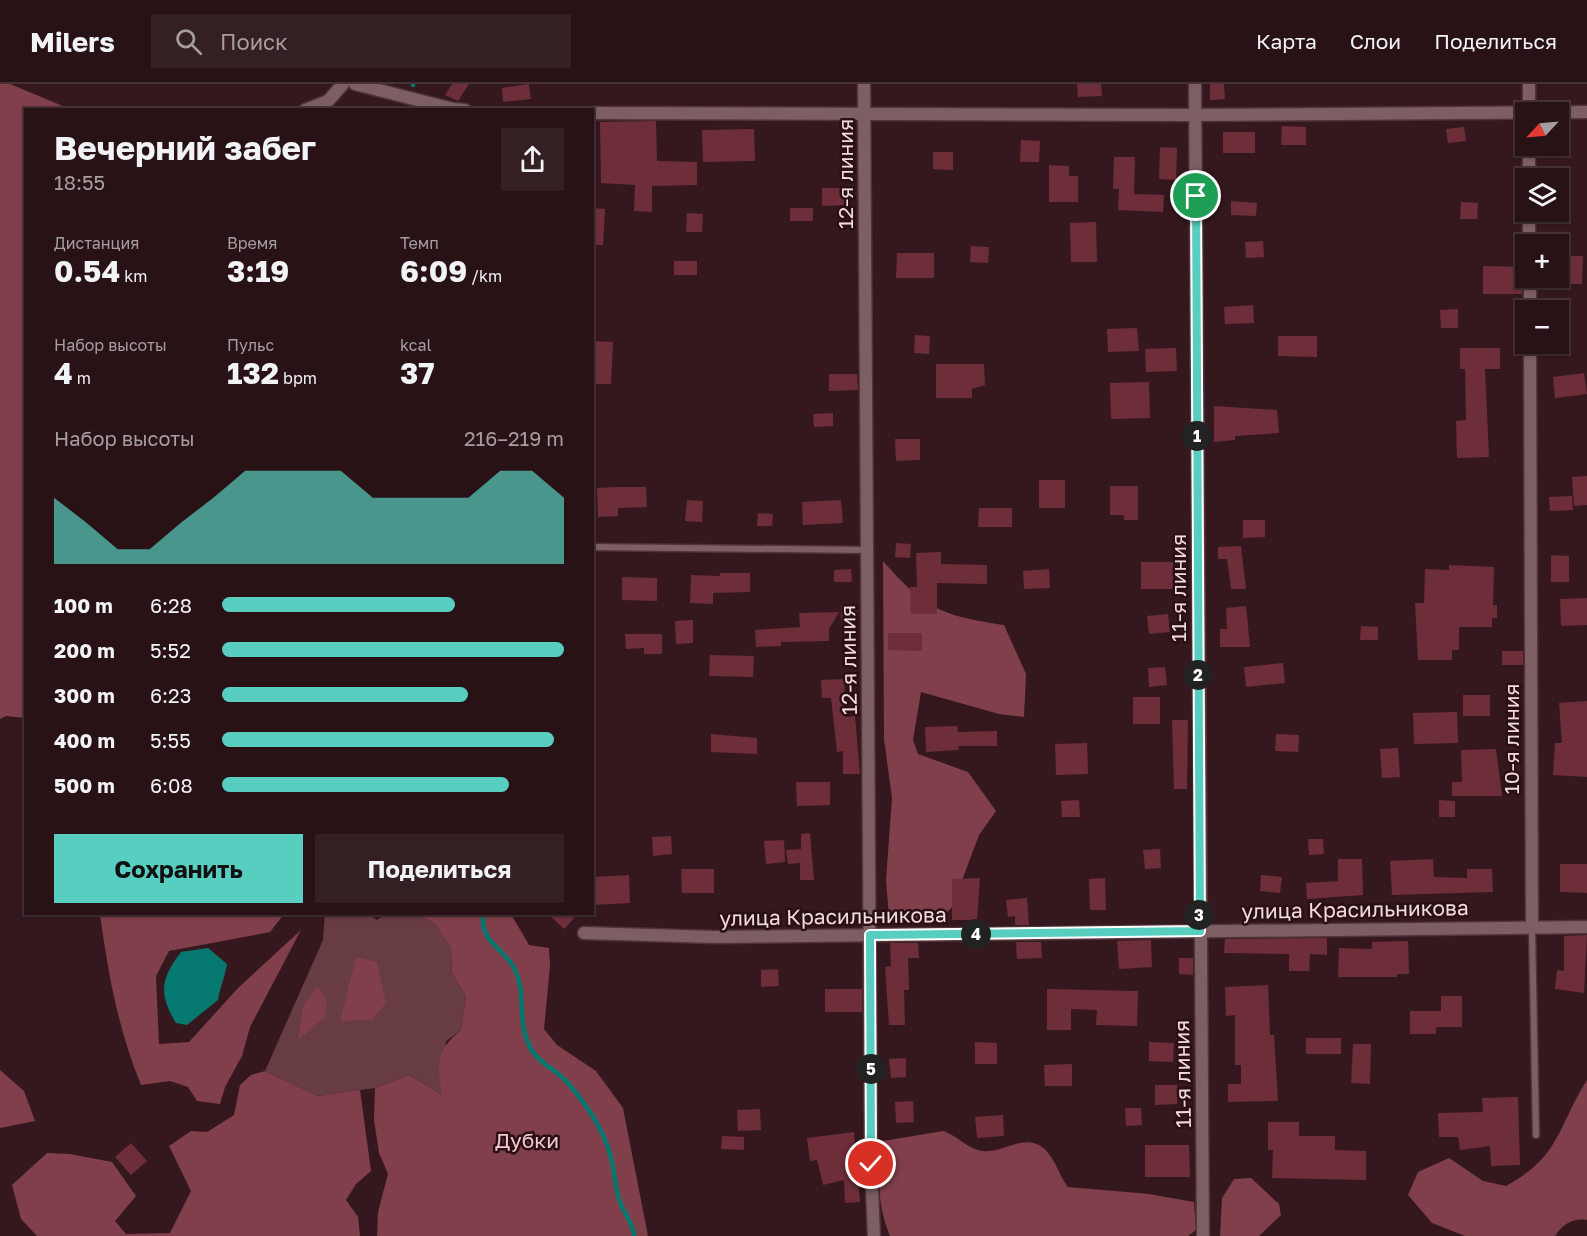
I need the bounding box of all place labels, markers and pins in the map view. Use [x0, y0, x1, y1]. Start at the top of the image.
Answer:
pin [1170, 170, 1221, 221]
pin: 1 [1182, 421, 1212, 451]
pin: 2 [1183, 660, 1213, 690]
pin: 3 [1184, 900, 1214, 930]
pin: 4 [961, 919, 991, 949]
pin: 5 [856, 1054, 886, 1084]
pin [845, 1138, 896, 1189]

